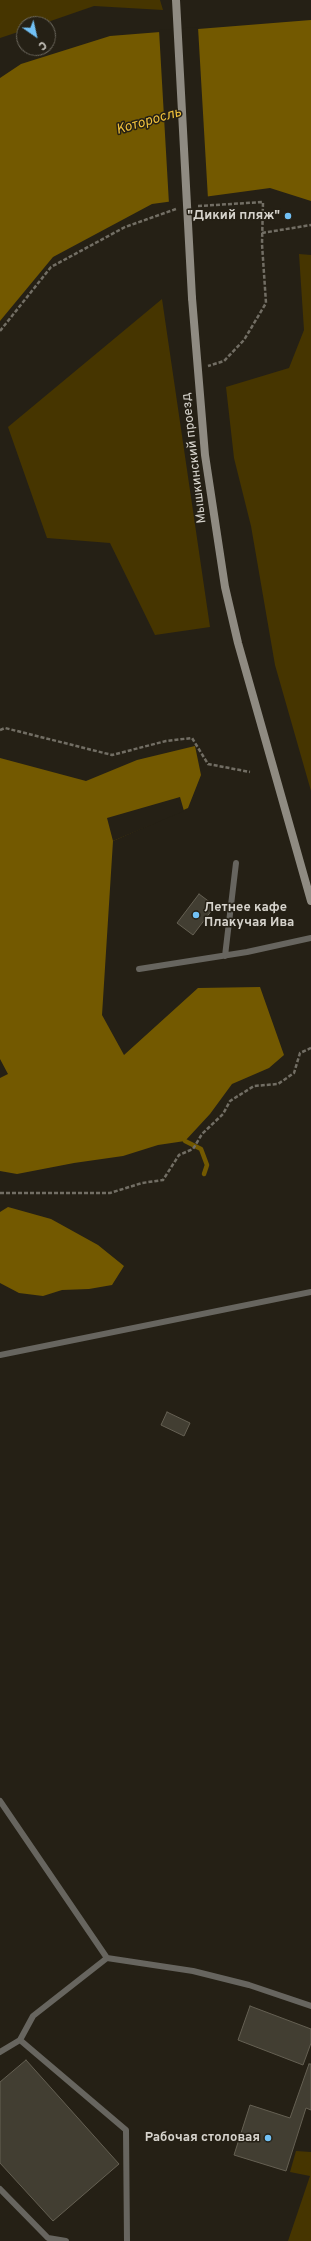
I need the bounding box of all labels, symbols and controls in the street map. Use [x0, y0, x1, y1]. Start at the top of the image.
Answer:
north arrow [16, 16, 56, 56]
text: С [35, 37, 49, 53]
water label: Которосль [114, 105, 184, 139]
place label: "Дикий пляж" [187, 208, 280, 224]
marker: "Дикий пляж" [283, 211, 293, 221]
street label: Мышкинский проезд [179, 392, 211, 524]
place label: Летнее кафе Плакучая Ива [204, 900, 294, 931]
marker: Летнее кафе Плакучая Ива [191, 910, 201, 920]
place label: Рабочая столовая [145, 2130, 260, 2146]
marker: Рабочая столовая [263, 2133, 273, 2143]

